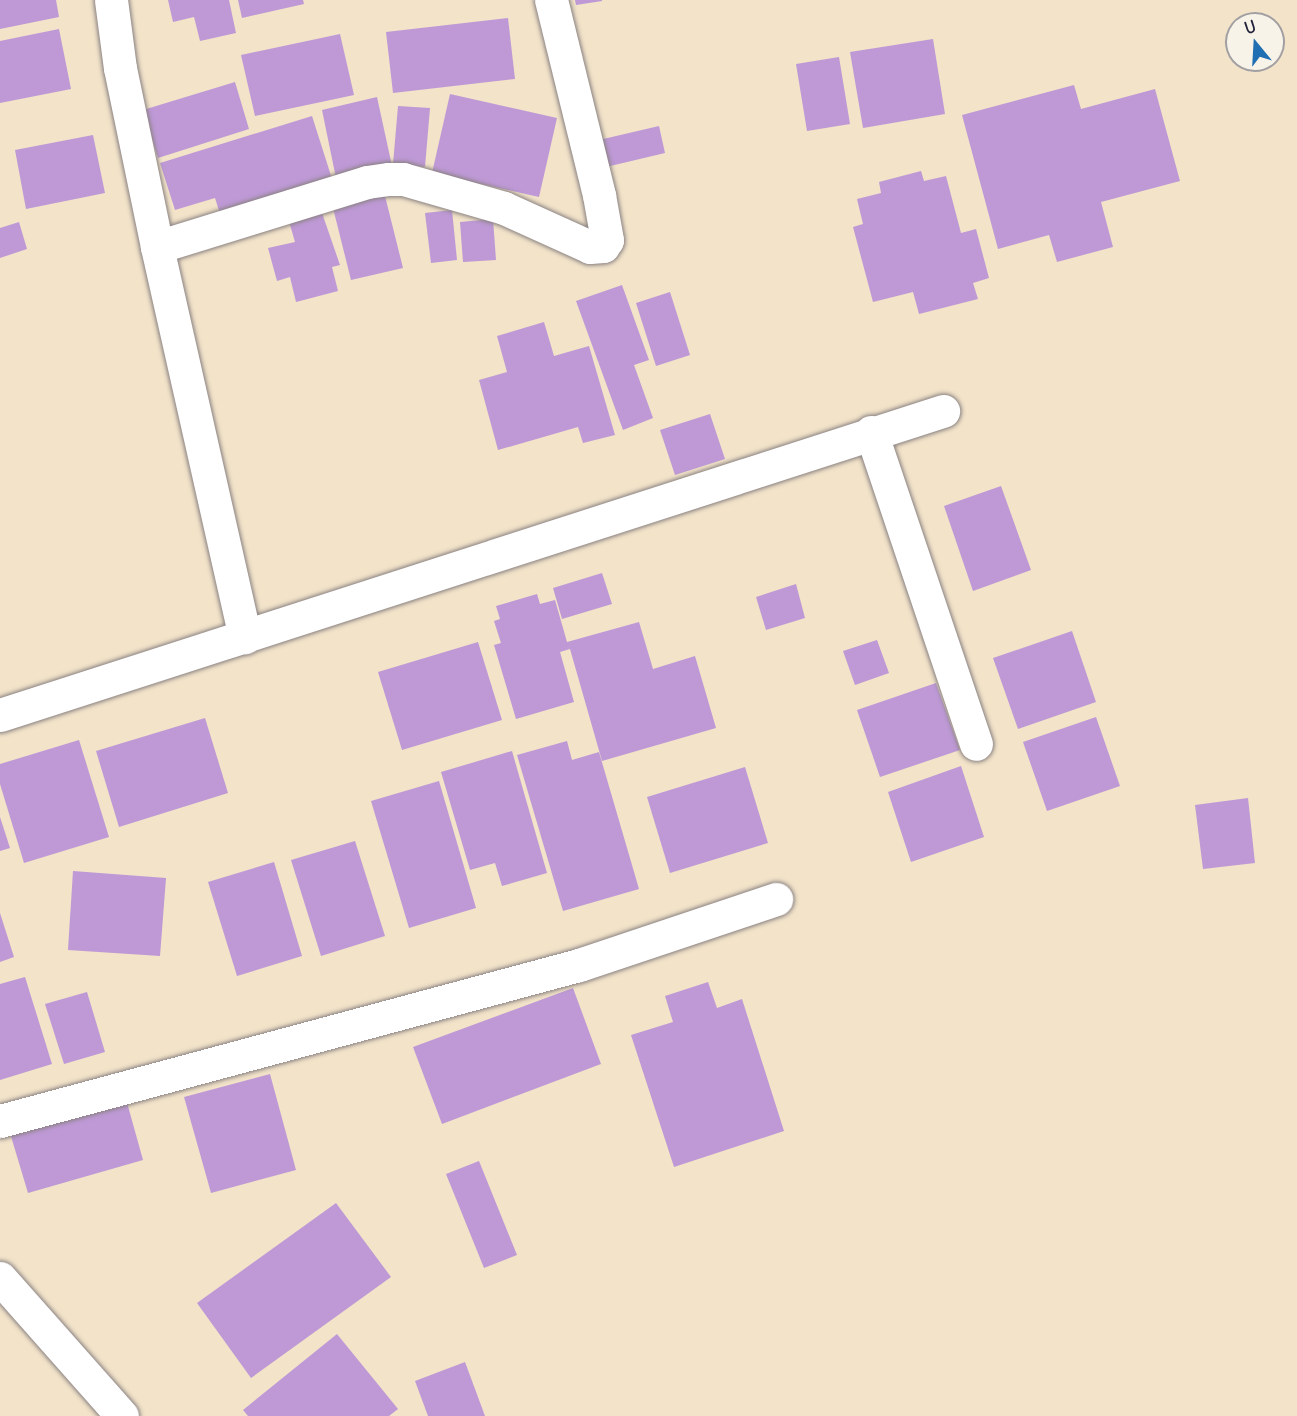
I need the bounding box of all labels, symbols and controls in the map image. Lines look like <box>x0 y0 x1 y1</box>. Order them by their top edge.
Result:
north arrow <box>1225 12 1285 72</box>
text: U <box>1242 16 1258 38</box>

